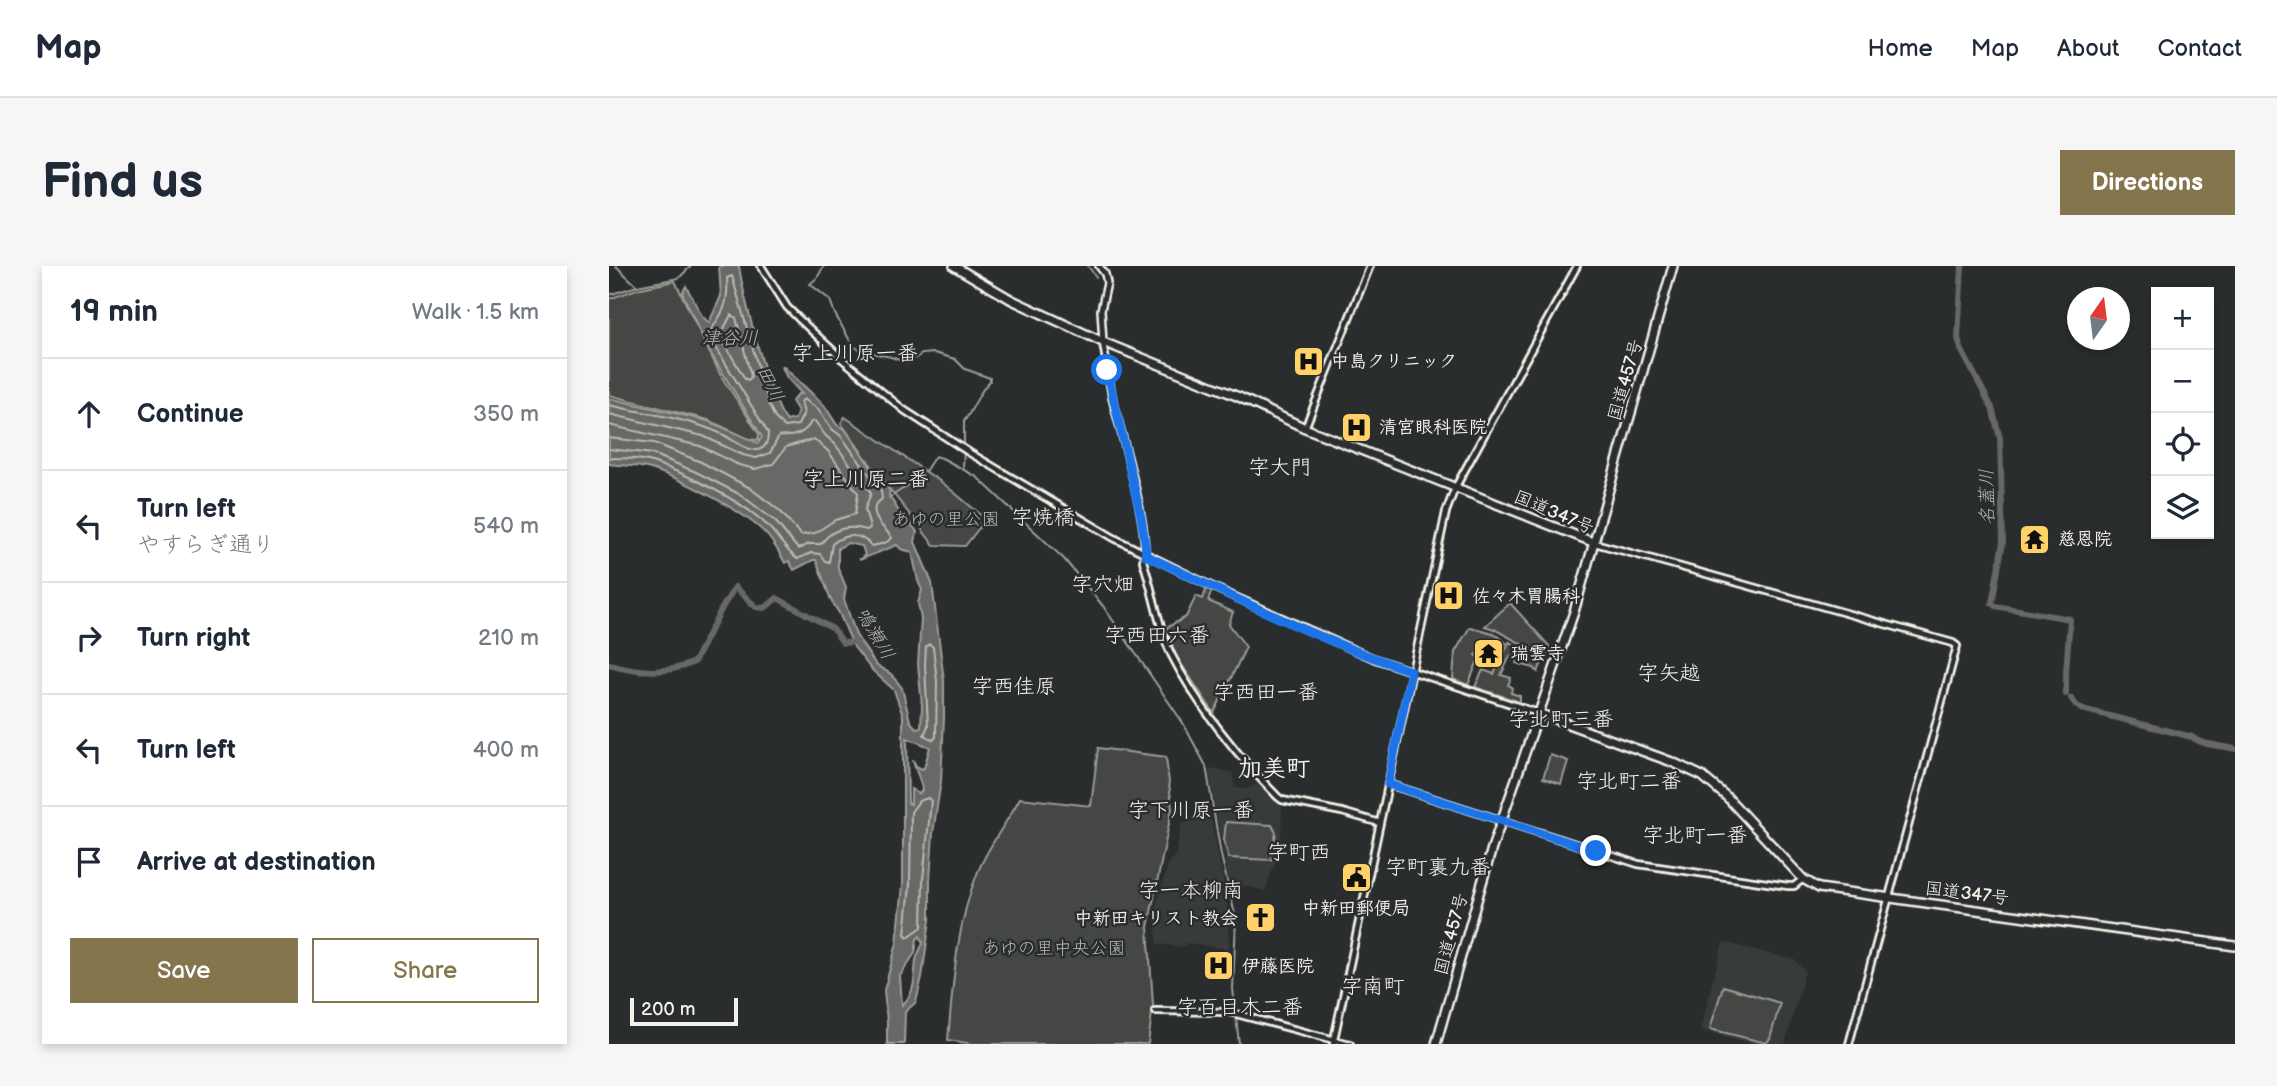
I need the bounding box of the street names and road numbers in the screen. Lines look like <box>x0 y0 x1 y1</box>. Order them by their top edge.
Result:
street label: 国道457号 <box>1604 337 1647 423</box>
street label: 国道347号 <box>1511 486 1597 539</box>
street label: 国道347号 <box>1924 878 2010 909</box>
street label: 国道457号 <box>1430 891 1473 977</box>

